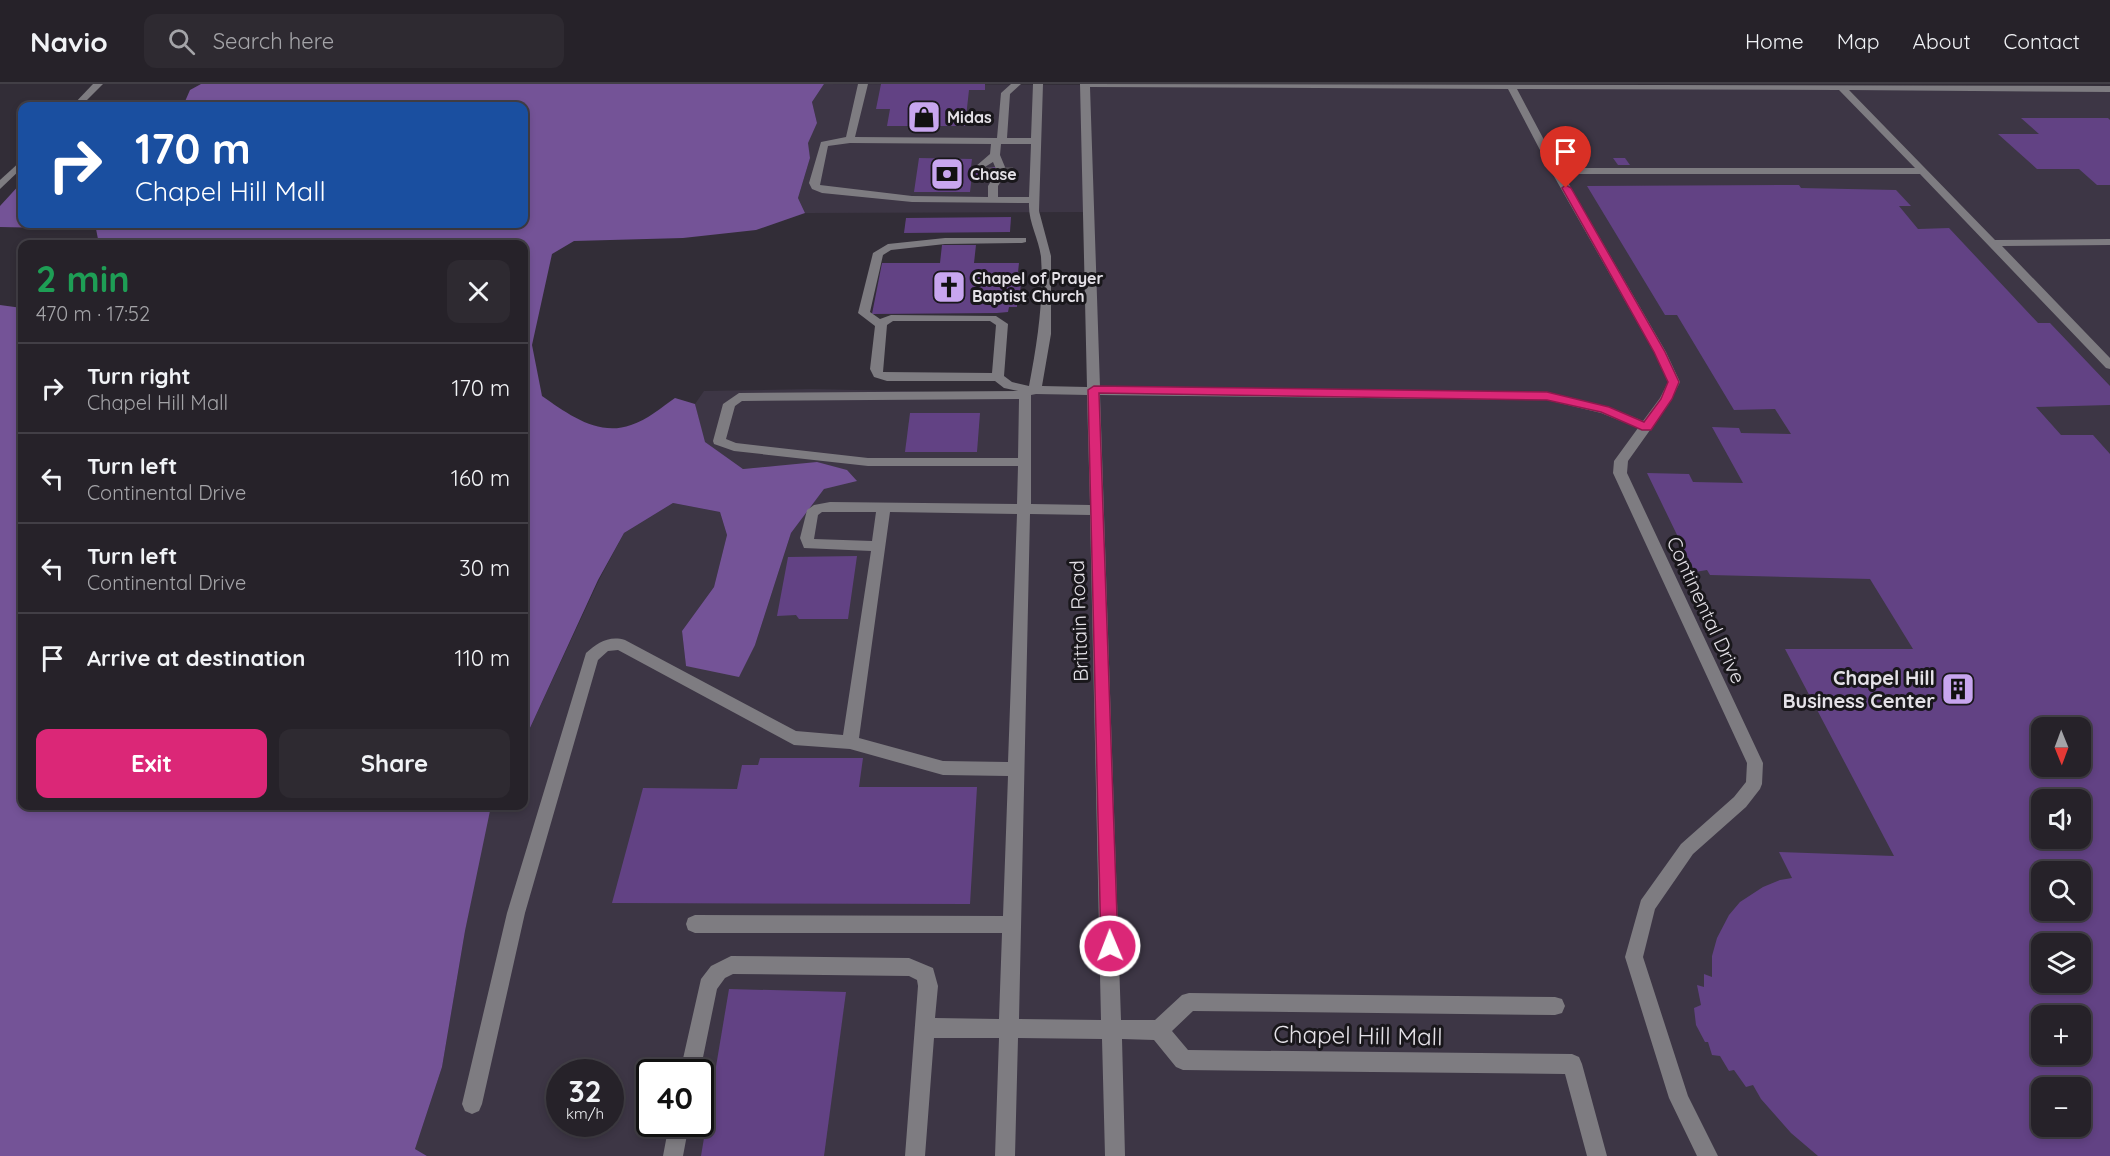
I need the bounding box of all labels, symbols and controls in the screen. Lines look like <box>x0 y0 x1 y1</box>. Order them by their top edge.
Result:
search box <box>144 14 564 68</box>
text: Navio <box>30 24 108 59</box>
icon: search <box>165 25 198 58</box>
text: Search here <box>213 27 334 55</box>
text: Home <box>1745 28 1804 54</box>
text: Map <box>1837 28 1880 54</box>
text: About <box>1913 28 1971 54</box>
text: Contact <box>2004 28 2080 54</box>
shop icon: Midas <box>906 99 942 135</box>
place label: Midas <box>947 107 992 127</box>
text: 170 m <box>135 122 251 175</box>
icon: right <box>36 126 114 204</box>
pin <box>1540 126 1591 188</box>
icon: arrive <box>1549 135 1582 168</box>
bank icon: Chase <box>929 156 965 192</box>
place label: Chase <box>970 164 1017 184</box>
text: Chapel Hill Mall <box>135 174 326 208</box>
text: 2 min <box>36 256 130 301</box>
button: close <box>447 260 510 323</box>
place label: Chapel of Prayer Baptist Church <box>972 268 1103 306</box>
church icon: Chapel of Prayer Baptist Church <box>931 269 967 305</box>
text: 470 m · 17:52 <box>36 301 150 326</box>
text: Turn right <box>87 362 191 390</box>
icon: right <box>36 372 69 405</box>
text: 170 m <box>451 374 510 402</box>
text: Chapel Hill Mall <box>87 390 228 415</box>
text: Turn left <box>87 452 177 480</box>
icon: left <box>36 462 69 495</box>
text: 160 m <box>451 464 510 492</box>
text: Continental Drive <box>87 480 246 505</box>
street label: Continental Drive <box>1661 532 1751 687</box>
text: Turn left <box>87 542 177 570</box>
icon: left <box>36 552 69 585</box>
text: 30 m <box>459 554 510 582</box>
street label: Brittain Road <box>1064 560 1093 682</box>
text: Continental Drive <box>87 570 246 595</box>
icon: arrive <box>36 642 69 675</box>
text: Arrive at destination <box>87 644 305 672</box>
text: 110 m <box>455 644 510 672</box>
place label: Chapel Hill Business Center <box>1782 665 1935 713</box>
building icon: Chapel Hill Business Center <box>1940 671 1976 707</box>
north arrow <box>2031 717 2091 777</box>
map controls <box>2031 717 2091 1137</box>
button: Exit <box>36 729 267 798</box>
button: Share <box>279 729 510 798</box>
button: sound <box>2031 789 2091 849</box>
button: search <box>2031 861 2091 921</box>
position arrow <box>1078 914 1142 978</box>
button: layers <box>2031 933 2091 993</box>
button: + <box>2031 1005 2091 1065</box>
street label: Chapel Hill Mall <box>1273 1019 1443 1051</box>
speed limit sign: 40 <box>636 1059 714 1137</box>
text: 32 <box>568 1072 602 1110</box>
button: − <box>2031 1077 2091 1137</box>
text: km/h <box>566 1104 604 1123</box>

